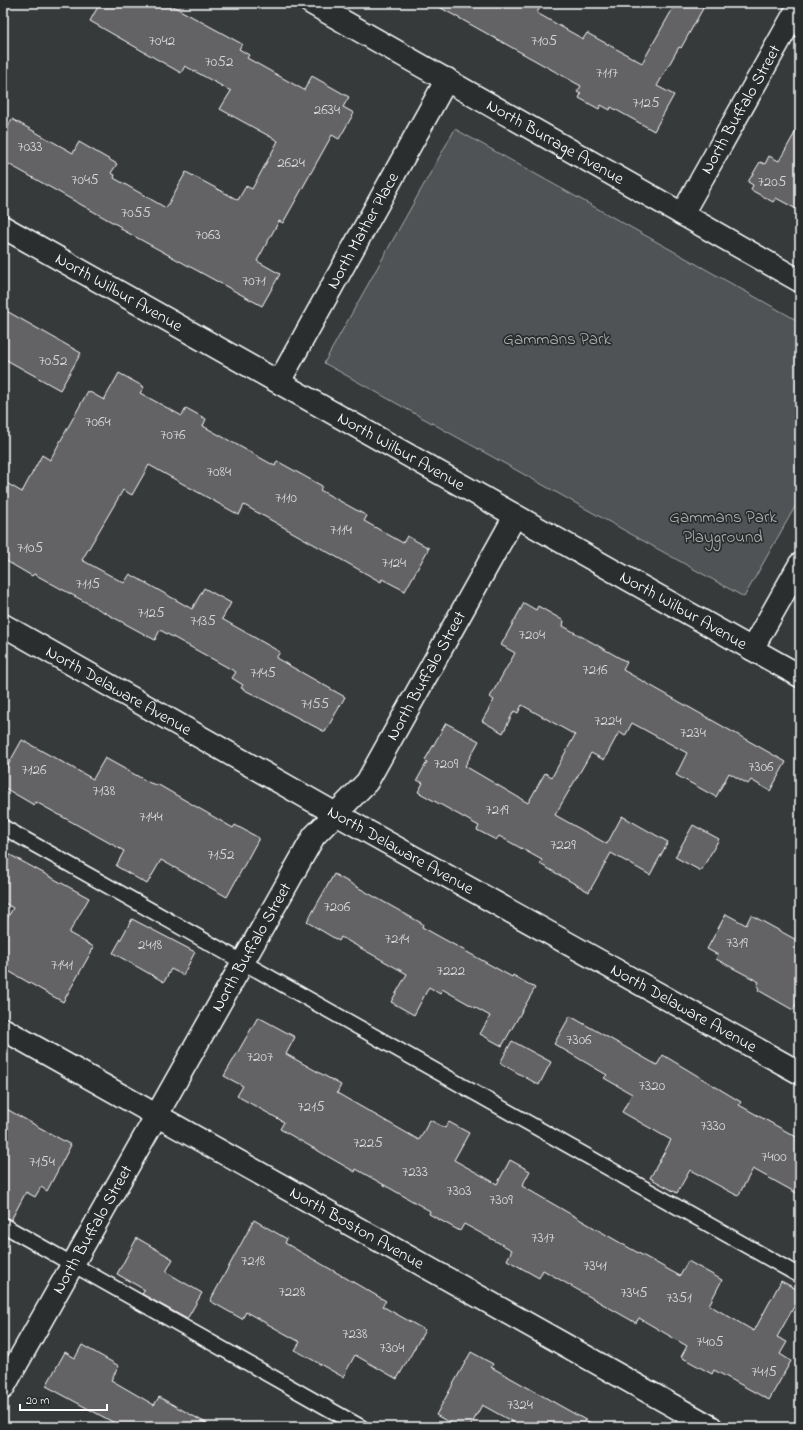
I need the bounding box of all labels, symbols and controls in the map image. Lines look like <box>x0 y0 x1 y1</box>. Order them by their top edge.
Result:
house number: 7042 <box>149 30 176 52</box>
house number: 7105 <box>531 30 557 52</box>
street label: North Buffalo Street <box>694 40 787 179</box>
house number: 7052 <box>205 51 234 73</box>
house number: 7117 <box>596 62 618 84</box>
house number: 7125 <box>633 92 660 114</box>
street label: North Burrage Avenue <box>482 93 629 191</box>
house number: 2634 <box>314 99 340 121</box>
house number: 7033 <box>17 136 43 158</box>
house number: 2624 <box>277 152 305 174</box>
street label: North Mather Place <box>320 167 406 294</box>
house number: 7045 <box>71 169 99 191</box>
house number: 7205 <box>758 171 787 193</box>
house number: 7055 <box>121 202 151 224</box>
house number: 7063 <box>195 224 221 246</box>
street label: North Wilbur Avenue <box>51 246 188 338</box>
house number: 7071 <box>242 270 266 292</box>
park label: Gammans Park <box>503 327 611 352</box>
house number: 7052 <box>39 350 68 372</box>
street label: North Wilbur Avenue <box>333 405 470 497</box>
house number: 7064 <box>85 411 111 433</box>
house number: 7076 <box>160 424 186 446</box>
house number: 7084 <box>207 461 231 483</box>
house number: 7110 <box>275 487 298 509</box>
park label: Gammans Park Playground <box>669 505 777 552</box>
house number: 7114 <box>330 519 352 541</box>
house number: 7105 <box>17 537 43 559</box>
house number: 7124 <box>382 552 406 574</box>
street label: North Wilbur Avenue <box>615 564 752 656</box>
house number: 7115 <box>76 573 101 595</box>
house number: 7125 <box>138 602 165 624</box>
street label: North Buffalo Street <box>380 606 473 745</box>
house number: 7135 <box>190 610 216 632</box>
house number: 7204 <box>519 624 545 646</box>
street label: North Delaware Avenue <box>41 639 197 742</box>
house number: 7216 <box>582 659 608 681</box>
house number: 7145 <box>250 662 276 684</box>
house number: 7155 <box>301 693 329 715</box>
house number: 7224 <box>594 710 622 732</box>
house number: 7234 <box>680 722 706 744</box>
house number: 7209 <box>434 753 459 775</box>
house number: 7306 <box>748 756 774 778</box>
house number: 7126 <box>21 759 47 781</box>
house number: 7138 <box>93 780 116 802</box>
street label: North Delaware Avenue <box>323 799 479 901</box>
house number: 7219 <box>486 799 509 821</box>
house number: 7144 <box>139 806 163 828</box>
house number: 7229 <box>550 834 576 856</box>
house number: 7152 <box>208 844 235 866</box>
street label: North Buffalo Street <box>205 878 298 1016</box>
house number: 7206 <box>324 896 351 918</box>
house number: 7214 <box>385 928 409 950</box>
house number: 7319 <box>726 932 748 954</box>
house number: 2418 <box>138 934 162 956</box>
house number: 7141 <box>51 954 73 976</box>
street label: North Delaware Avenue <box>606 957 762 1059</box>
house number: 7222 <box>437 960 466 982</box>
house number: 7306 <box>566 1029 592 1051</box>
house number: 7207 <box>247 1046 273 1068</box>
house number: 7320 <box>639 1075 666 1097</box>
house number: 7215 <box>298 1096 325 1118</box>
house number: 7330 <box>700 1115 726 1137</box>
house number: 7225 <box>353 1132 383 1154</box>
house number: 7400 <box>761 1146 787 1168</box>
house number: 7154 <box>29 1151 55 1173</box>
street label: North Buffalo Street <box>46 1160 139 1299</box>
house number: 7233 <box>402 1161 428 1183</box>
street label: North Boston Avenue <box>285 1180 429 1276</box>
house number: 7303 <box>446 1180 472 1202</box>
house number: 7309 <box>489 1189 513 1211</box>
house number: 7317 <box>531 1227 555 1249</box>
house number: 7218 <box>241 1250 265 1272</box>
house number: 7341 <box>583 1255 607 1277</box>
house number: 7228 <box>279 1281 306 1303</box>
house number: 7345 <box>620 1282 648 1304</box>
house number: 7351 <box>666 1287 692 1309</box>
house number: 7238 <box>342 1323 368 1345</box>
house number: 7405 <box>696 1331 724 1353</box>
house number: 7304 <box>379 1337 405 1359</box>
house number: 7415 <box>751 1361 777 1383</box>
scale bar <box>20 1386 107 1412</box>
text: 20 m <box>26 1392 49 1410</box>
house number: 7324 <box>507 1394 533 1416</box>

